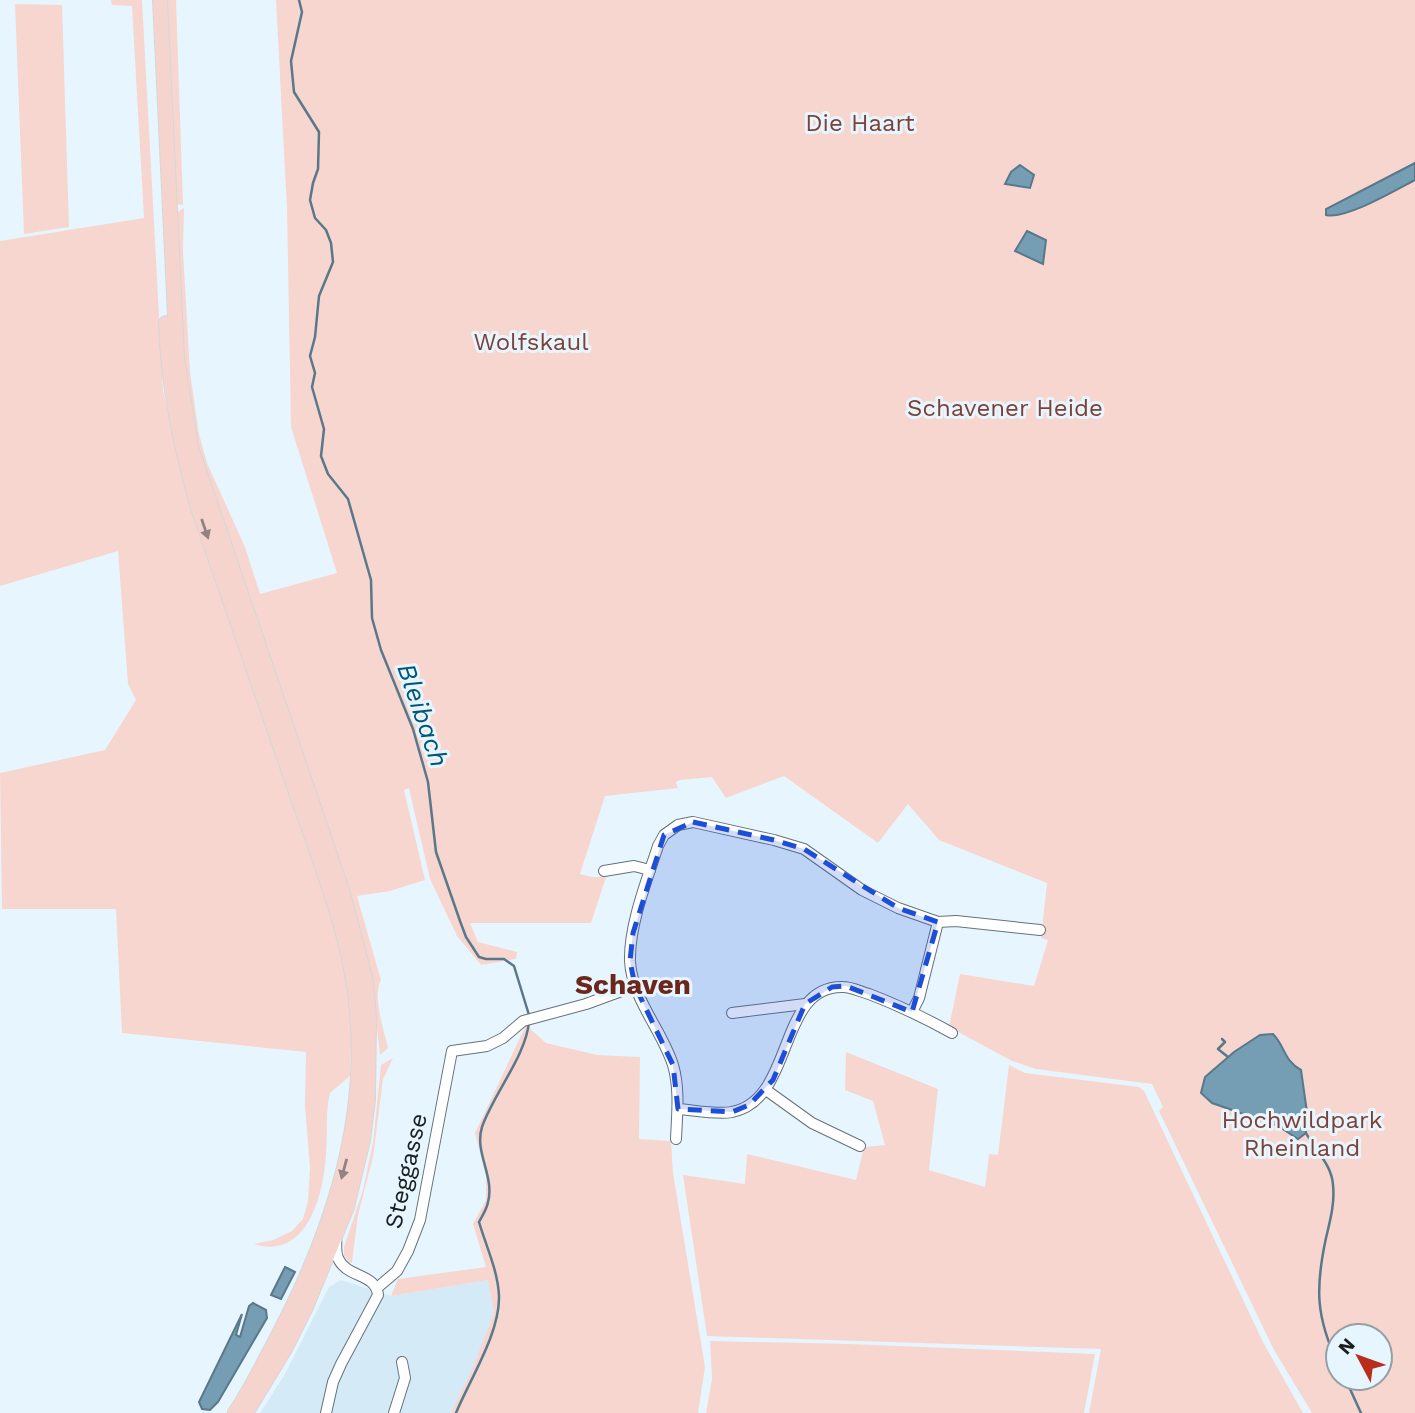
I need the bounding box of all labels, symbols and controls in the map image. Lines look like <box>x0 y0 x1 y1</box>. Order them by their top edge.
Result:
park label: Die Haart <box>805 109 915 137</box>
park label: Wolfskaul <box>473 328 589 356</box>
park label: Schavener Heide <box>907 394 1103 422</box>
one-way arrow <box>200 518 211 539</box>
water label: Bleibach <box>391 659 455 771</box>
district label: Schaven <box>575 968 691 1001</box>
park label: Hochwildpark Rheinland <box>1222 1106 1383 1162</box>
street label: Steggasse <box>379 1111 433 1231</box>
one-way arrow <box>338 1158 349 1180</box>
north arrow <box>1324 1322 1394 1392</box>
text: N <box>1333 1333 1360 1359</box>

